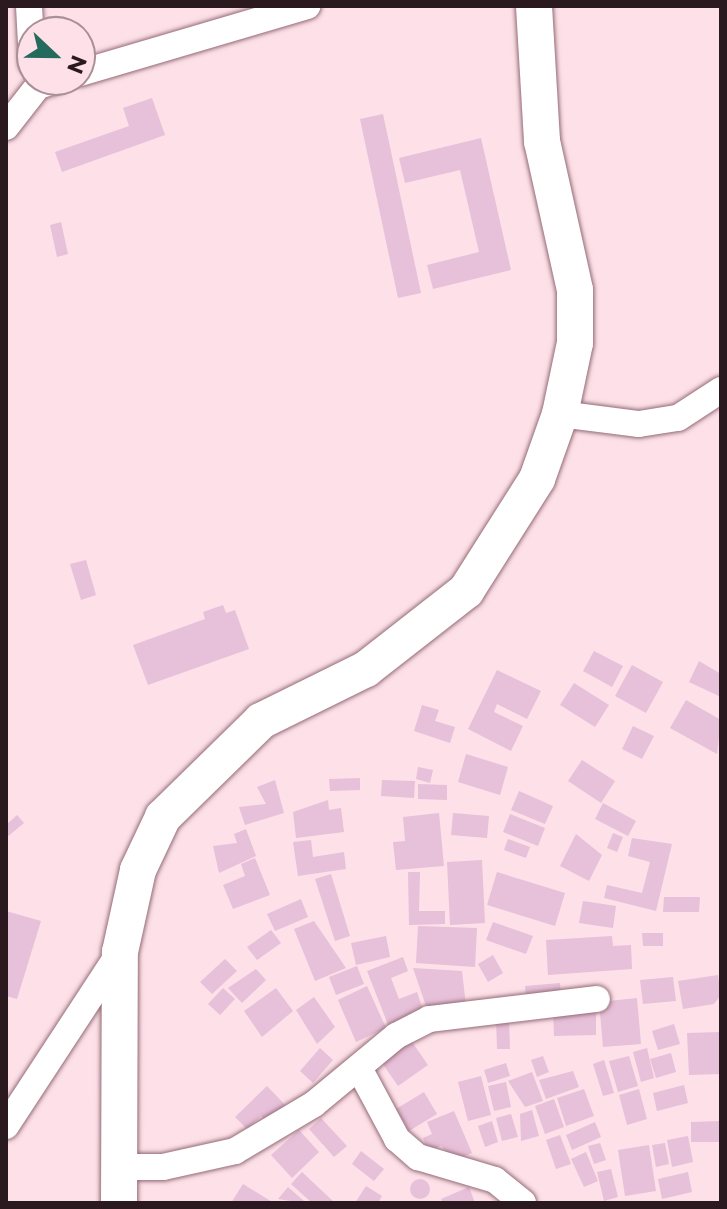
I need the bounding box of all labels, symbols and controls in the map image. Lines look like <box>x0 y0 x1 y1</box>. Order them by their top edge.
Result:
north arrow <box>16 16 96 96</box>
text: N <box>61 51 93 78</box>

